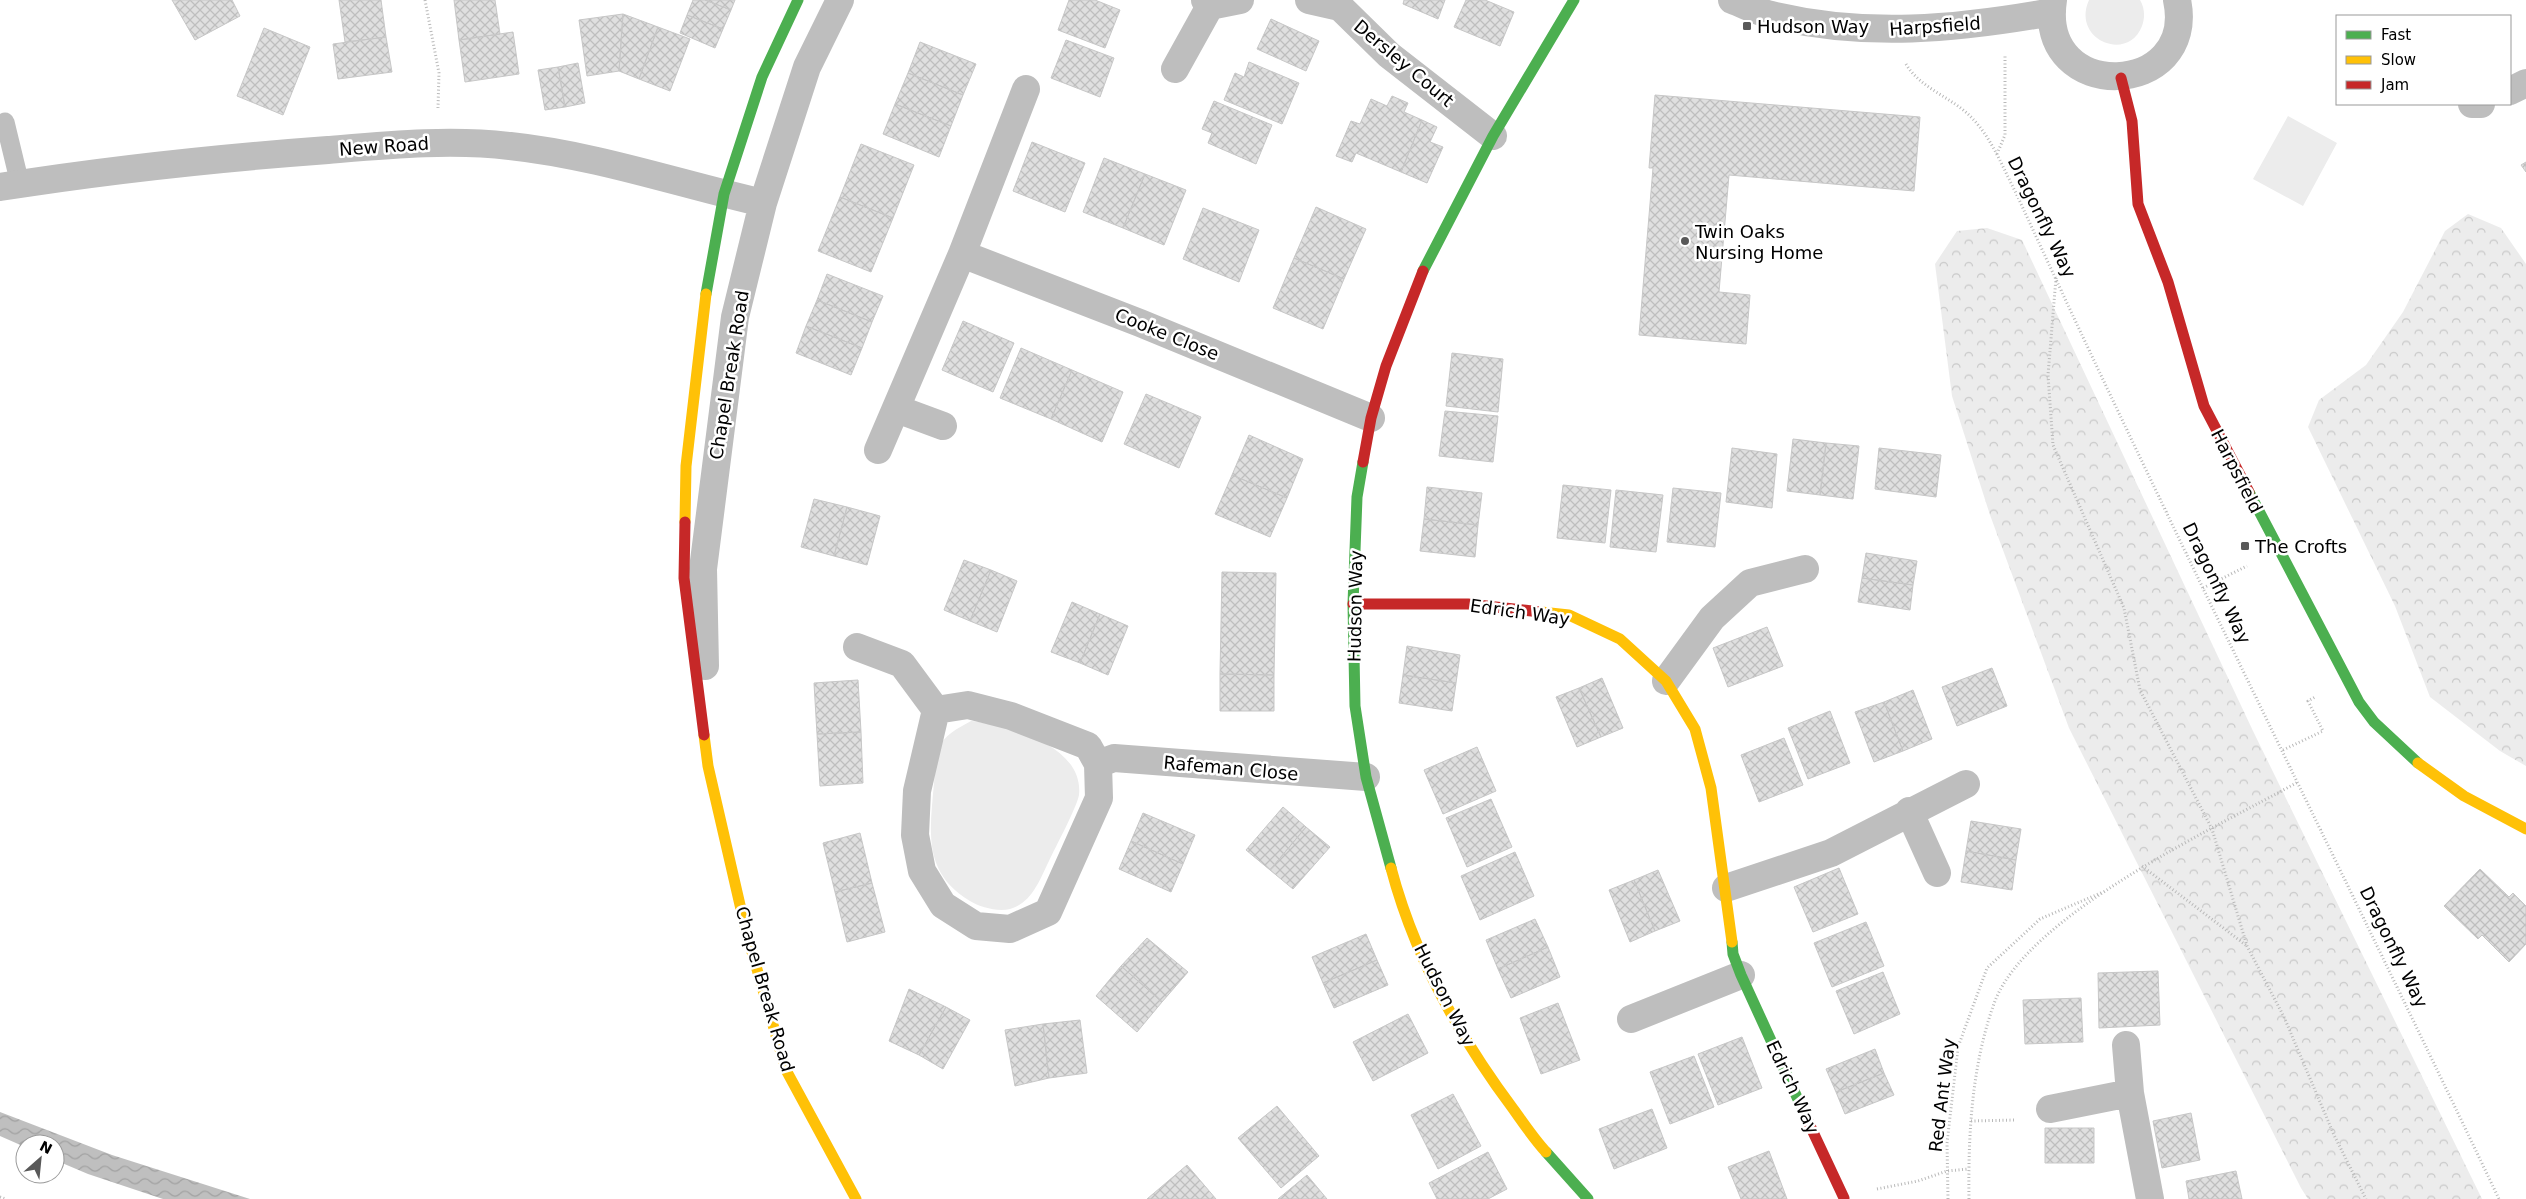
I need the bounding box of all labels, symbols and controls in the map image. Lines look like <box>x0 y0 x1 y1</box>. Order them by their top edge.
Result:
street label: Harpsfield <box>1889 12 1981 40</box>
street label: Dersley Court <box>1350 15 1458 111</box>
legend <box>2336 15 2511 105</box>
place label: Hudson Way <box>1757 16 1870 37</box>
marker: Hudson Way <box>1741 20 1753 32</box>
text: Fast <box>2381 26 2411 44</box>
text: Slow <box>2381 51 2416 69</box>
text: Jam <box>2380 76 2409 94</box>
street label: New Road <box>338 132 430 160</box>
street label: Dragonfly Way <box>2004 153 2081 281</box>
place label: Twin Oaks Nursing Home <box>1694 221 1823 263</box>
marker: Twin Oaks Nursing Home <box>1679 235 1691 247</box>
street label: Chapel Break Road <box>705 289 753 461</box>
street label: Cooke Close <box>1112 304 1222 364</box>
street label: Harpsfield <box>2207 425 2267 517</box>
street label: Dragonfly Way <box>2179 519 2256 647</box>
place label: The Crofts <box>2254 536 2347 557</box>
marker: The Crofts <box>2239 540 2251 552</box>
street label: Hudson Way <box>1344 549 1366 662</box>
street label: Edrich Way <box>1469 595 1572 629</box>
street label: Rafeman Close <box>1163 752 1299 784</box>
street label: Dragonfly Way <box>2356 883 2433 1011</box>
street label: Chapel Break Road <box>731 904 799 1074</box>
street label: Hudson Way <box>1410 940 1480 1050</box>
street label: Red Ant Way <box>1925 1036 1959 1153</box>
street label: Edrich Way <box>1762 1037 1824 1137</box>
north arrow <box>15 1134 65 1184</box>
text: N <box>37 1138 55 1157</box>

